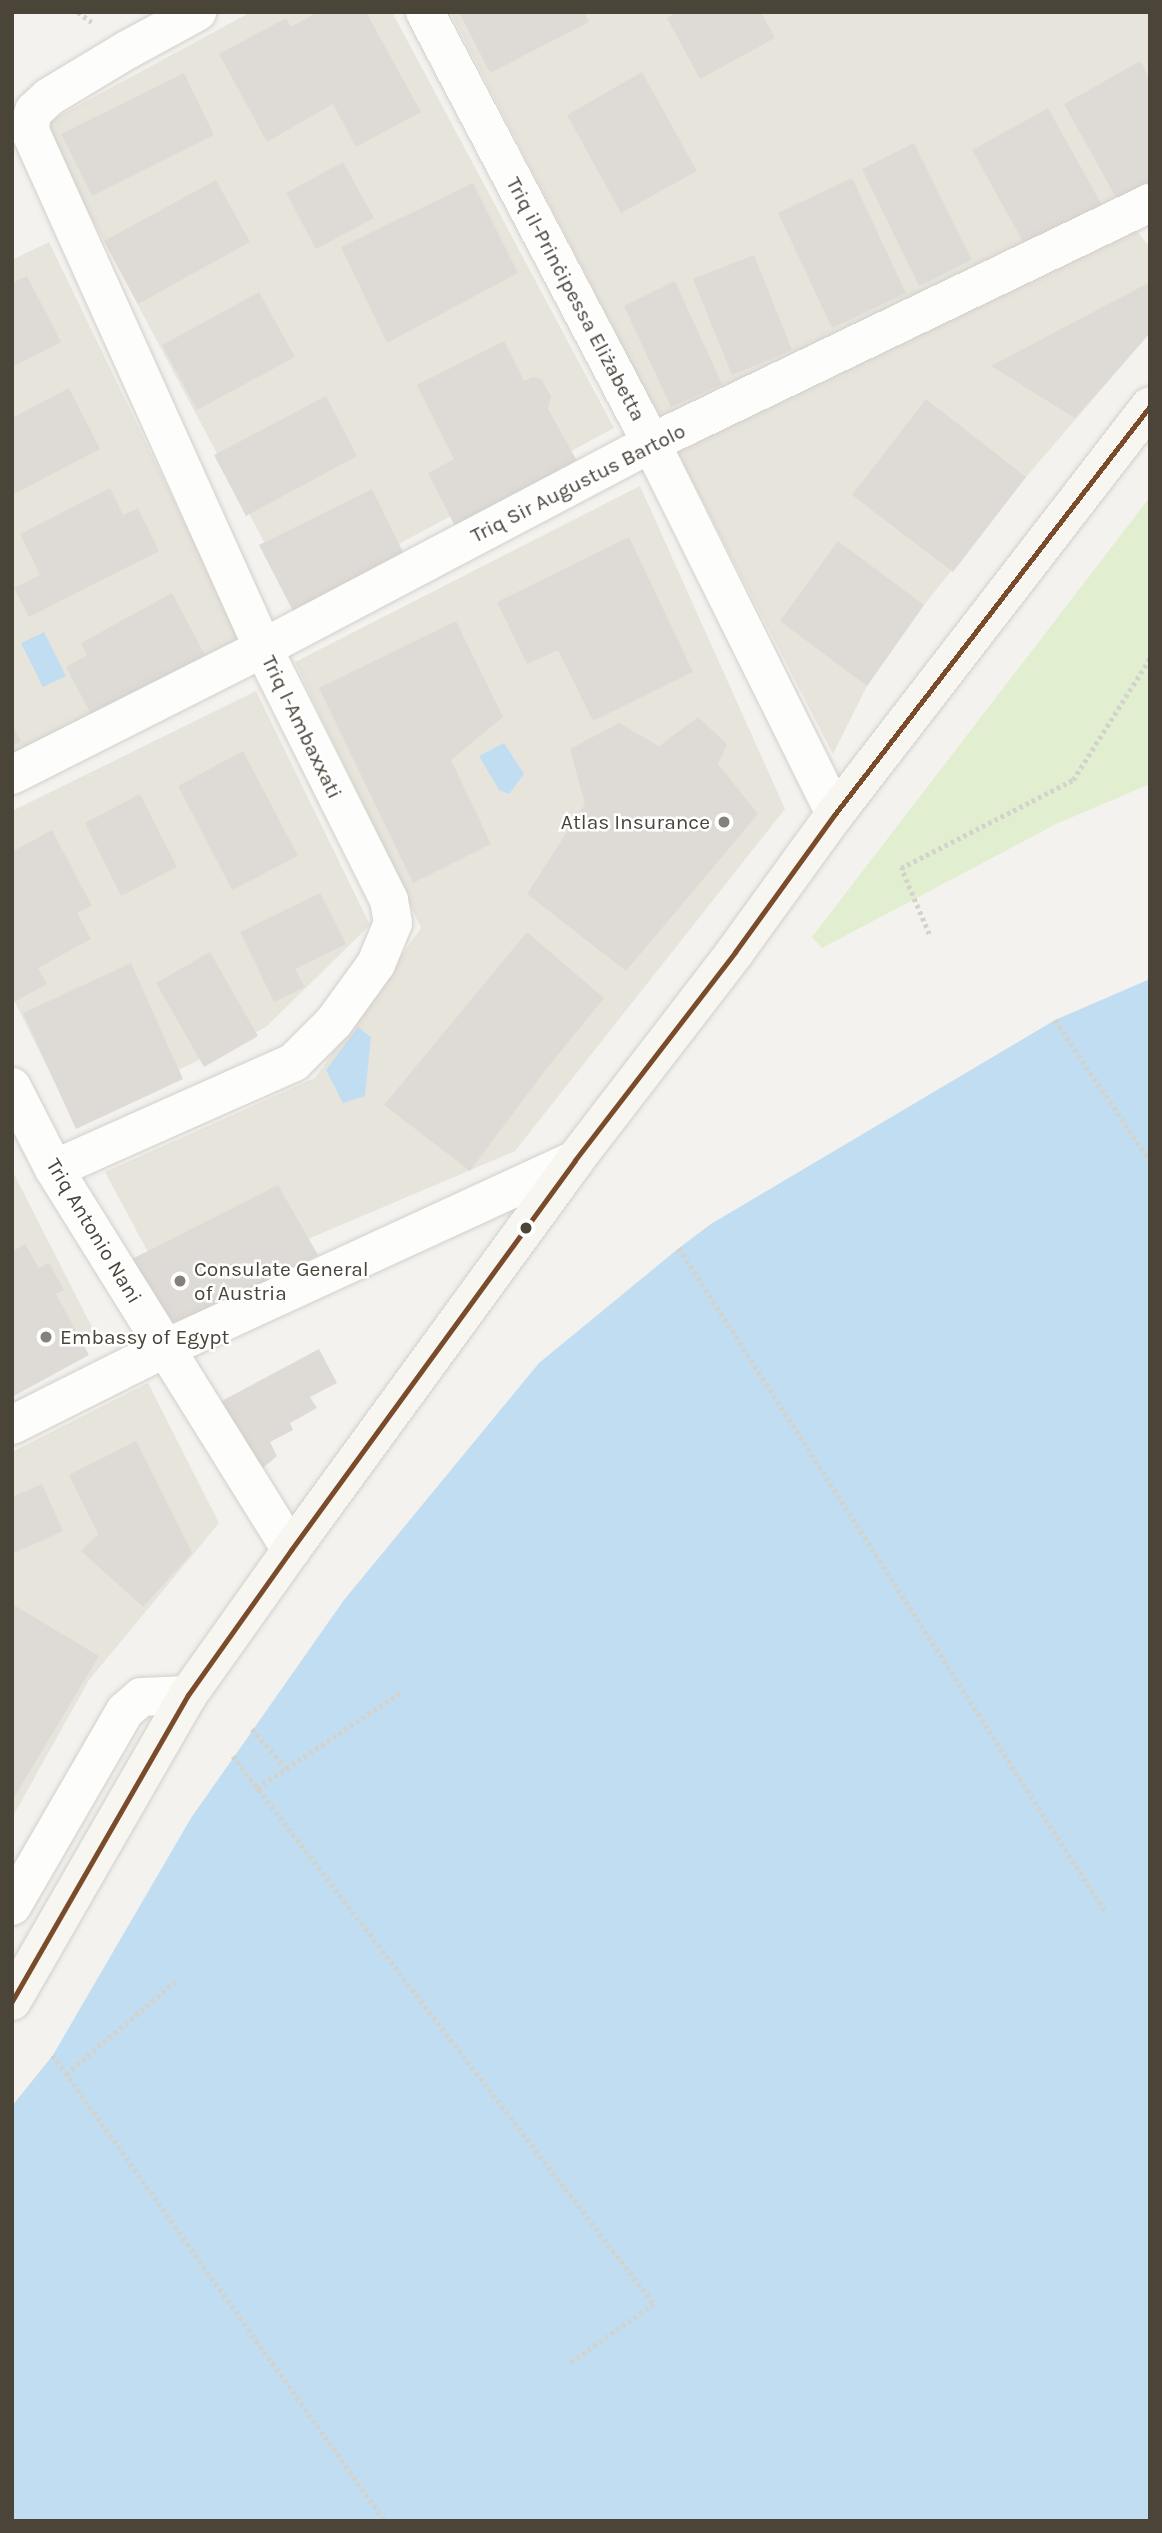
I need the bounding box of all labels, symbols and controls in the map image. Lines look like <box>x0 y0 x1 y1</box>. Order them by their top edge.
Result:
street label: Triq il-Prinċipessa Eliżabetta <box>501 173 651 425</box>
street label: Triq Sir Augustus Bartolo <box>466 418 690 548</box>
street label: Triq l-Ambaxxati <box>256 651 348 803</box>
place label: Atlas Insurance <box>561 809 710 835</box>
marker: Atlas Insurance <box>716 814 732 830</box>
street label: Triq Antonio Nani <box>41 1154 147 1308</box>
unlabelled marker <box>519 1221 533 1235</box>
place label: Consulate General of Austria <box>194 1256 369 1306</box>
marker: Consulate General of Austria <box>172 1273 188 1289</box>
place label: Embassy of Egypt <box>60 1324 229 1350</box>
marker: Embassy of Egypt <box>38 1329 54 1345</box>

